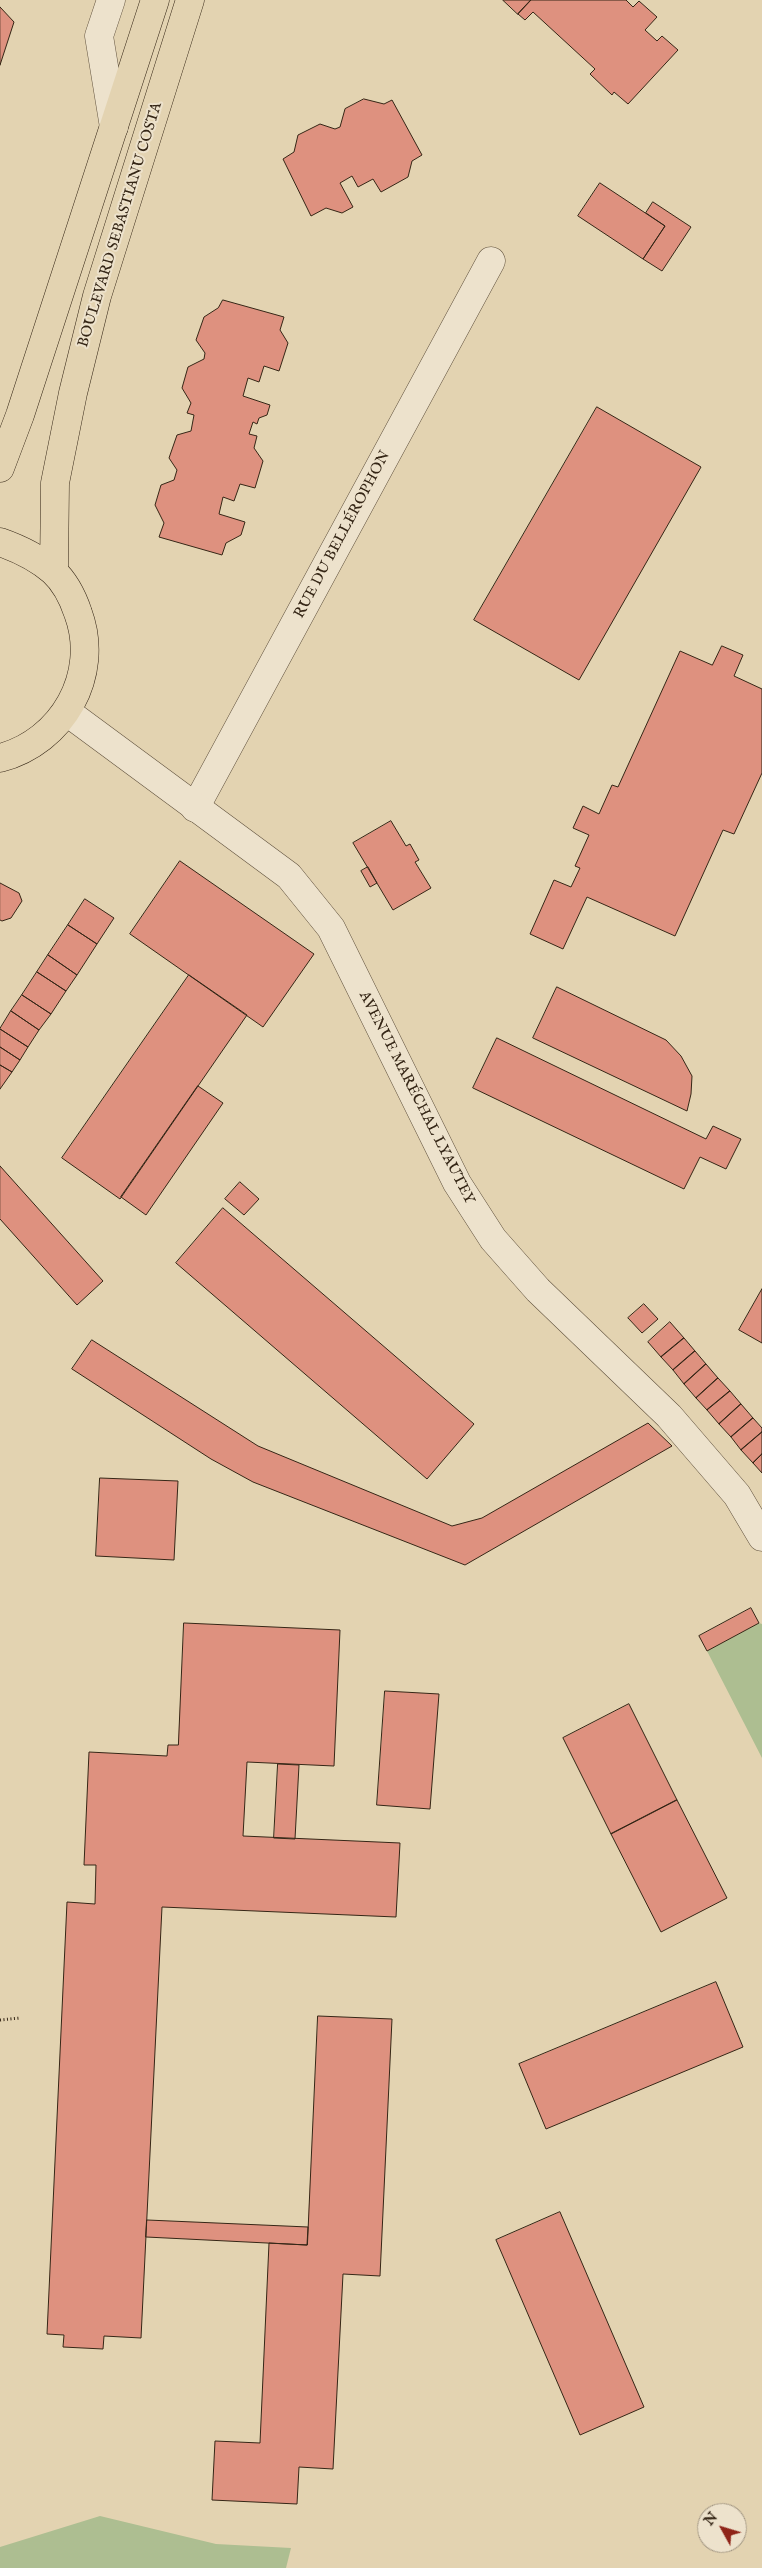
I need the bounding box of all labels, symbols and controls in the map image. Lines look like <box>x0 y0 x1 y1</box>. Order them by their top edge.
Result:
street label: BOULEVARD SEBASTIANU COSTA <box>75 100 167 350</box>
street label: RUE DU BELLÉROPHON <box>291 448 395 622</box>
street label: AVENUE MARÉCHAL LYAUTEY <box>354 989 478 1207</box>
north arrow <box>697 2503 747 2553</box>
text: N <box>700 2509 722 2530</box>

